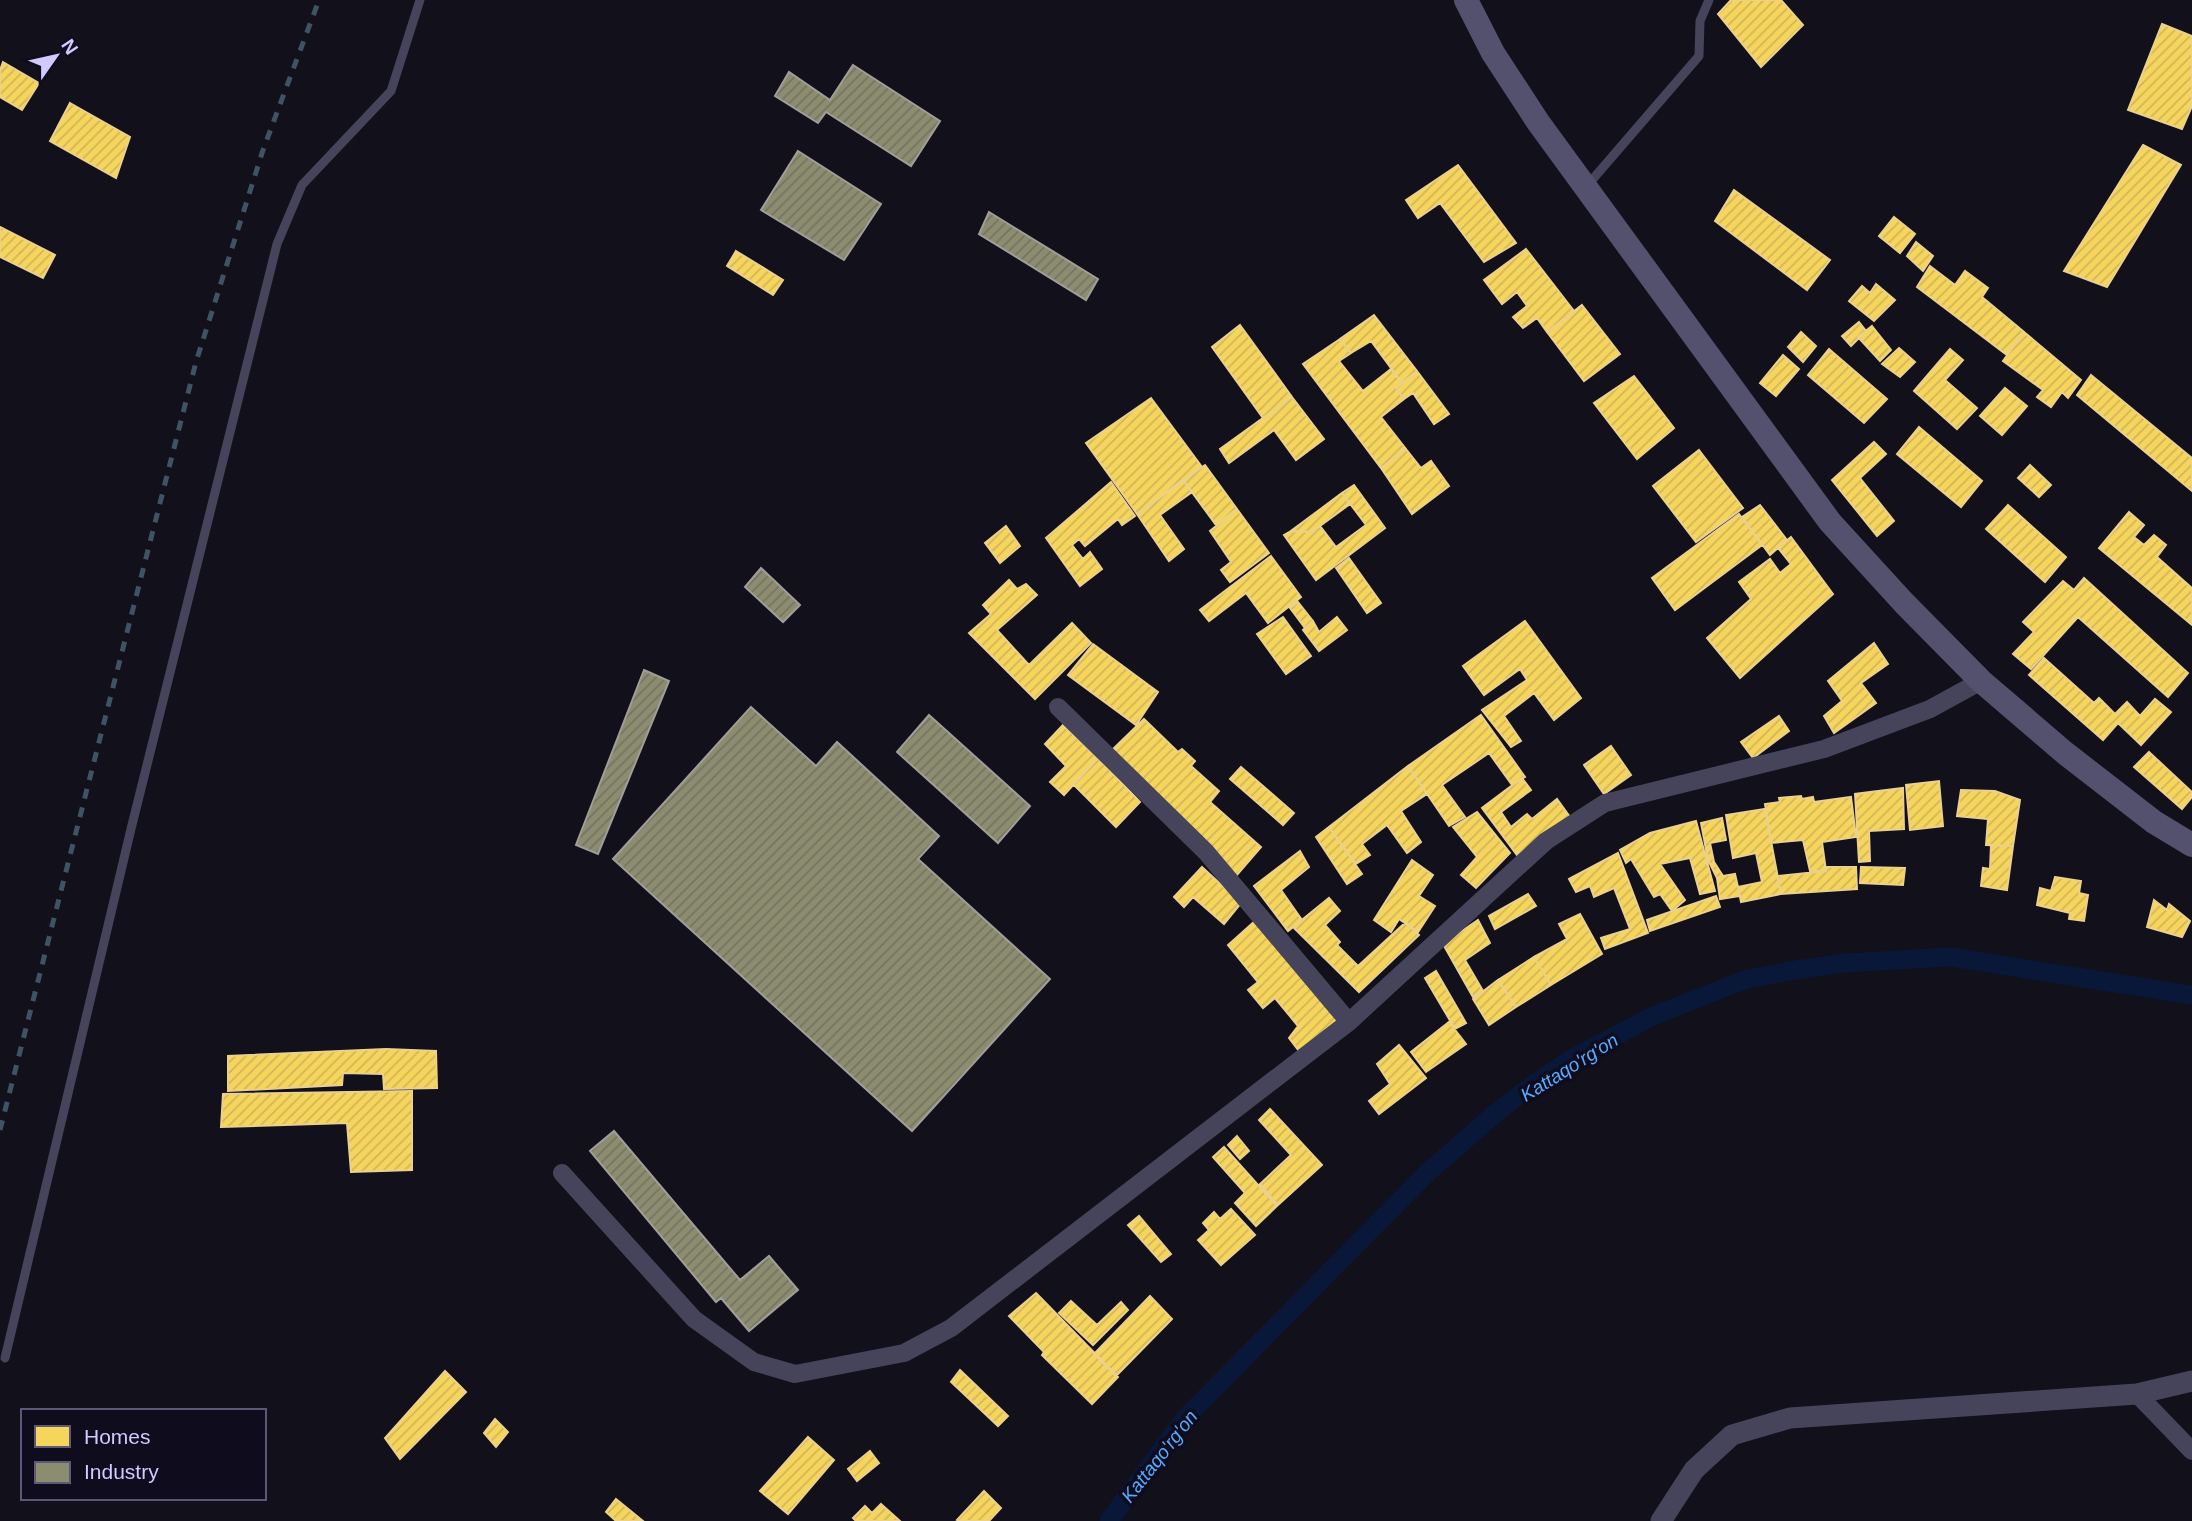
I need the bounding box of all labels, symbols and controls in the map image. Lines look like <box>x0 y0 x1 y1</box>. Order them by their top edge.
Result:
north arrow <box>21 21 91 91</box>
text: N <box>57 35 82 58</box>
water label: Kattaqo'rg'on <box>1517 1029 1622 1106</box>
water label: Kattaqo'rg'on <box>1117 1406 1202 1506</box>
legend <box>21 1409 266 1500</box>
text: Homes <box>84 1425 151 1448</box>
text: Industry <box>84 1460 159 1483</box>

